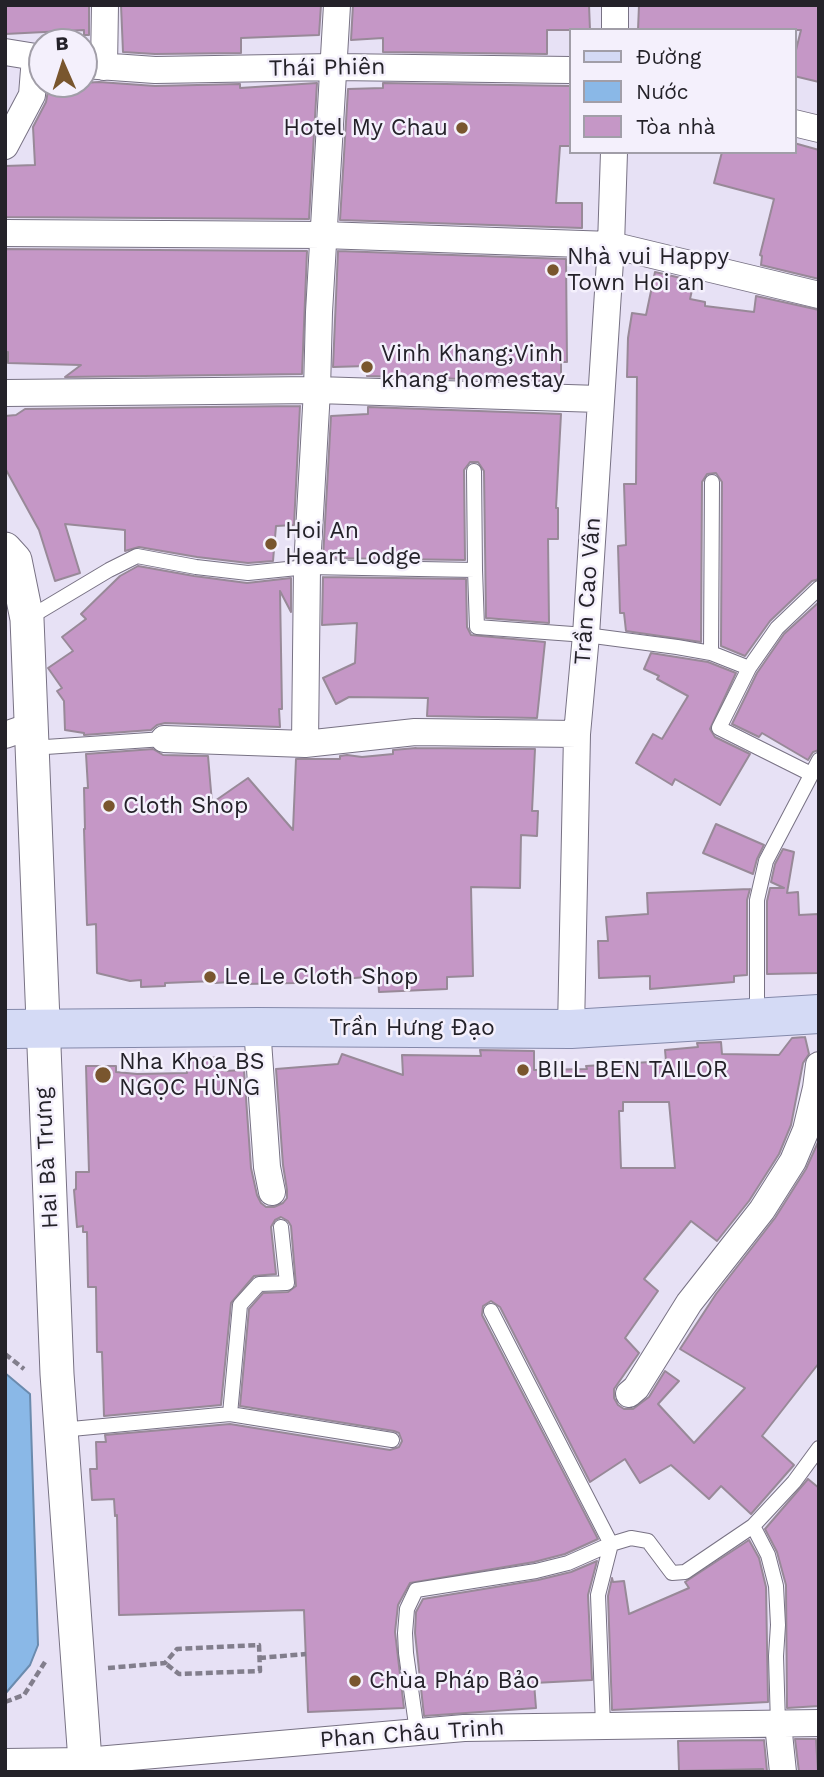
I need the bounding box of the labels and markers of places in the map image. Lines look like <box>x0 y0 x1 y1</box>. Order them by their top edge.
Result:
place label: Hotel My Chau <box>283 114 448 142</box>
marker: Hotel My Chau <box>454 120 470 136</box>
place label: Nhà vui Happy Town Hoi an <box>567 243 729 297</box>
marker: Nhà vui Happy Town Hoi an <box>545 262 561 278</box>
place label: Vinh Khang;Vinh khang homestay <box>381 340 565 394</box>
marker: Vinh Khang;Vinh khang homestay <box>359 359 375 375</box>
place label: Hoi An Heart Lodge <box>285 517 421 571</box>
marker: Hoi An Heart Lodge <box>263 536 279 552</box>
place label: Cloth Shop <box>123 792 248 820</box>
marker: Cloth Shop <box>101 798 117 814</box>
place label: Le Le Cloth Shop <box>224 963 418 991</box>
marker: Le Le Cloth Shop <box>202 969 218 985</box>
place label: Nha Khoa BS NGỌC HÙNG <box>119 1048 265 1102</box>
place label: BILL BEN TAILOR <box>537 1056 728 1084</box>
marker: BILL BEN TAILOR <box>515 1062 531 1078</box>
marker: Nha Khoa BS NGỌC HÙNG <box>93 1065 113 1085</box>
place label: Chùa Pháp Bảo <box>369 1667 539 1695</box>
marker: Chùa Pháp Bảo <box>347 1673 363 1689</box>

